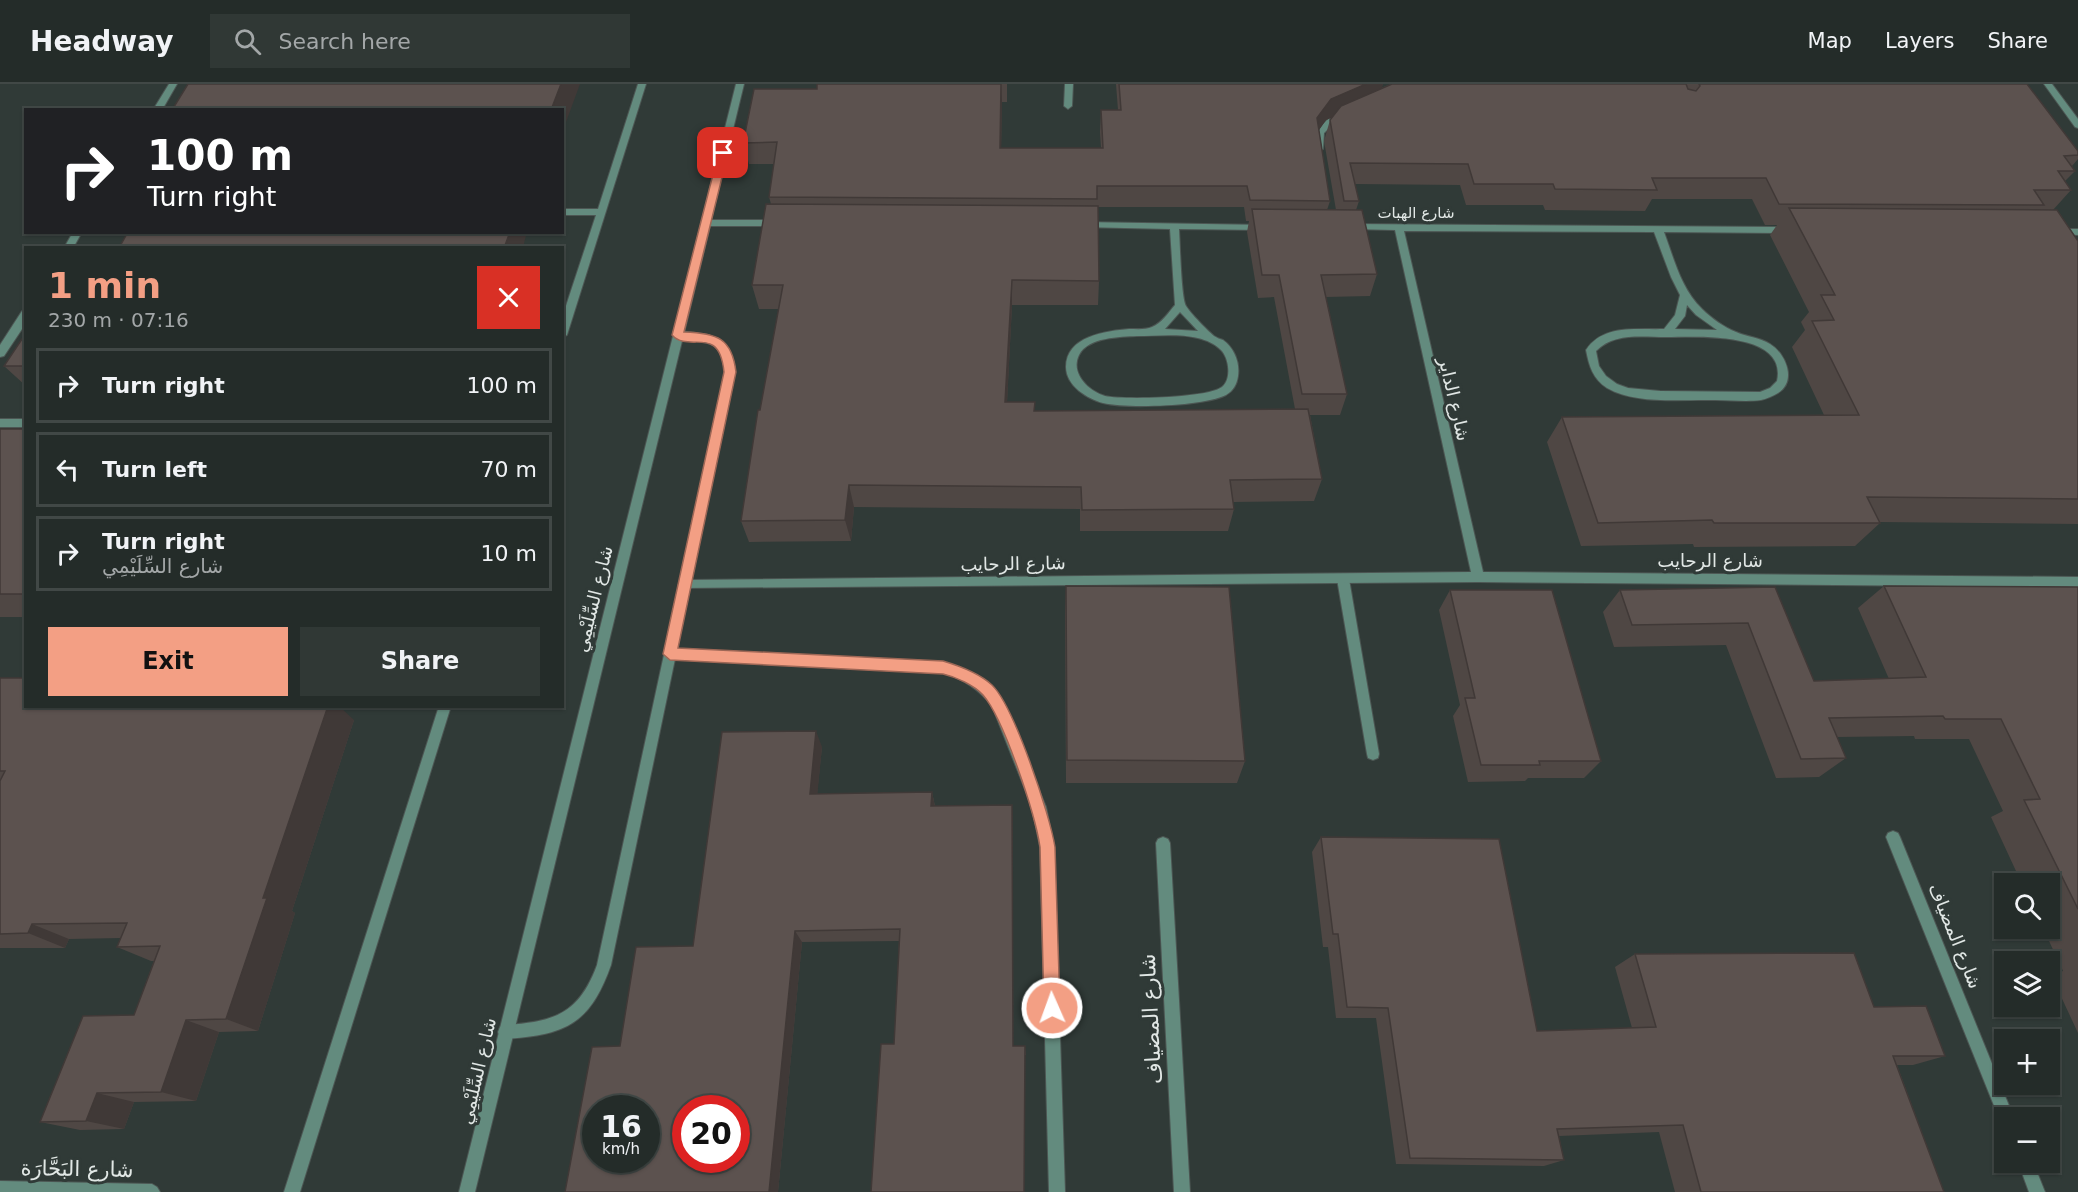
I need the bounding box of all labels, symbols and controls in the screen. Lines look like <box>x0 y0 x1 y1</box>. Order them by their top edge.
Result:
search box <box>210 14 630 68</box>
text: Headway <box>30 25 174 58</box>
icon: search <box>231 25 264 58</box>
text: Search here <box>279 29 411 54</box>
text: Map <box>1808 29 1852 53</box>
text: Layers <box>1885 29 1954 53</box>
text: Share <box>1987 29 2048 53</box>
pin <box>697 127 748 178</box>
text: 100 m <box>147 131 293 180</box>
icon: right <box>48 132 126 210</box>
icon: arrive <box>706 136 739 169</box>
text: Turn right <box>147 181 276 212</box>
street label: شارع الهبات <box>1378 204 1454 222</box>
text: 1 min <box>48 265 161 306</box>
button: close <box>477 266 540 329</box>
text: 230 m · 07:16 <box>48 308 189 332</box>
street label: شارع الداير <box>1433 354 1474 443</box>
icon: right <box>51 369 84 402</box>
text: Turn right <box>102 373 225 398</box>
text: 100 m <box>467 373 537 398</box>
icon: left <box>51 453 84 486</box>
text: Turn left <box>102 457 207 482</box>
text: 70 m <box>481 457 537 482</box>
text: Turn right <box>102 529 225 554</box>
icon: right <box>51 537 84 570</box>
text: 10 m <box>481 541 537 566</box>
street label: شارع السِّلَيْمِي <box>570 543 618 655</box>
street label: شارع الرحايب <box>1657 550 1763 572</box>
street label: شارع الرحايب <box>960 552 1066 576</box>
text: شارع السِّلَيْمِي <box>102 554 223 578</box>
button: Exit <box>48 627 288 696</box>
button: Share <box>300 627 540 696</box>
map controls <box>1994 873 2060 1173</box>
button: search <box>1994 873 2060 939</box>
street label: شارع المضياف <box>1924 880 1986 992</box>
button: layers <box>1994 951 2060 1017</box>
street label: شارع المضياف <box>1136 953 1166 1085</box>
position arrow <box>1020 976 1084 1040</box>
street label: شارع السِّلَيْمِي <box>455 1015 501 1127</box>
button: + <box>1994 1029 2060 1095</box>
speed limit sign: 20 <box>672 1095 750 1173</box>
button: − <box>1994 1107 2060 1173</box>
text: 16 <box>600 1109 642 1144</box>
text: km/h <box>602 1140 640 1158</box>
street label: شارع البَحَّارَة <box>20 1155 134 1182</box>

